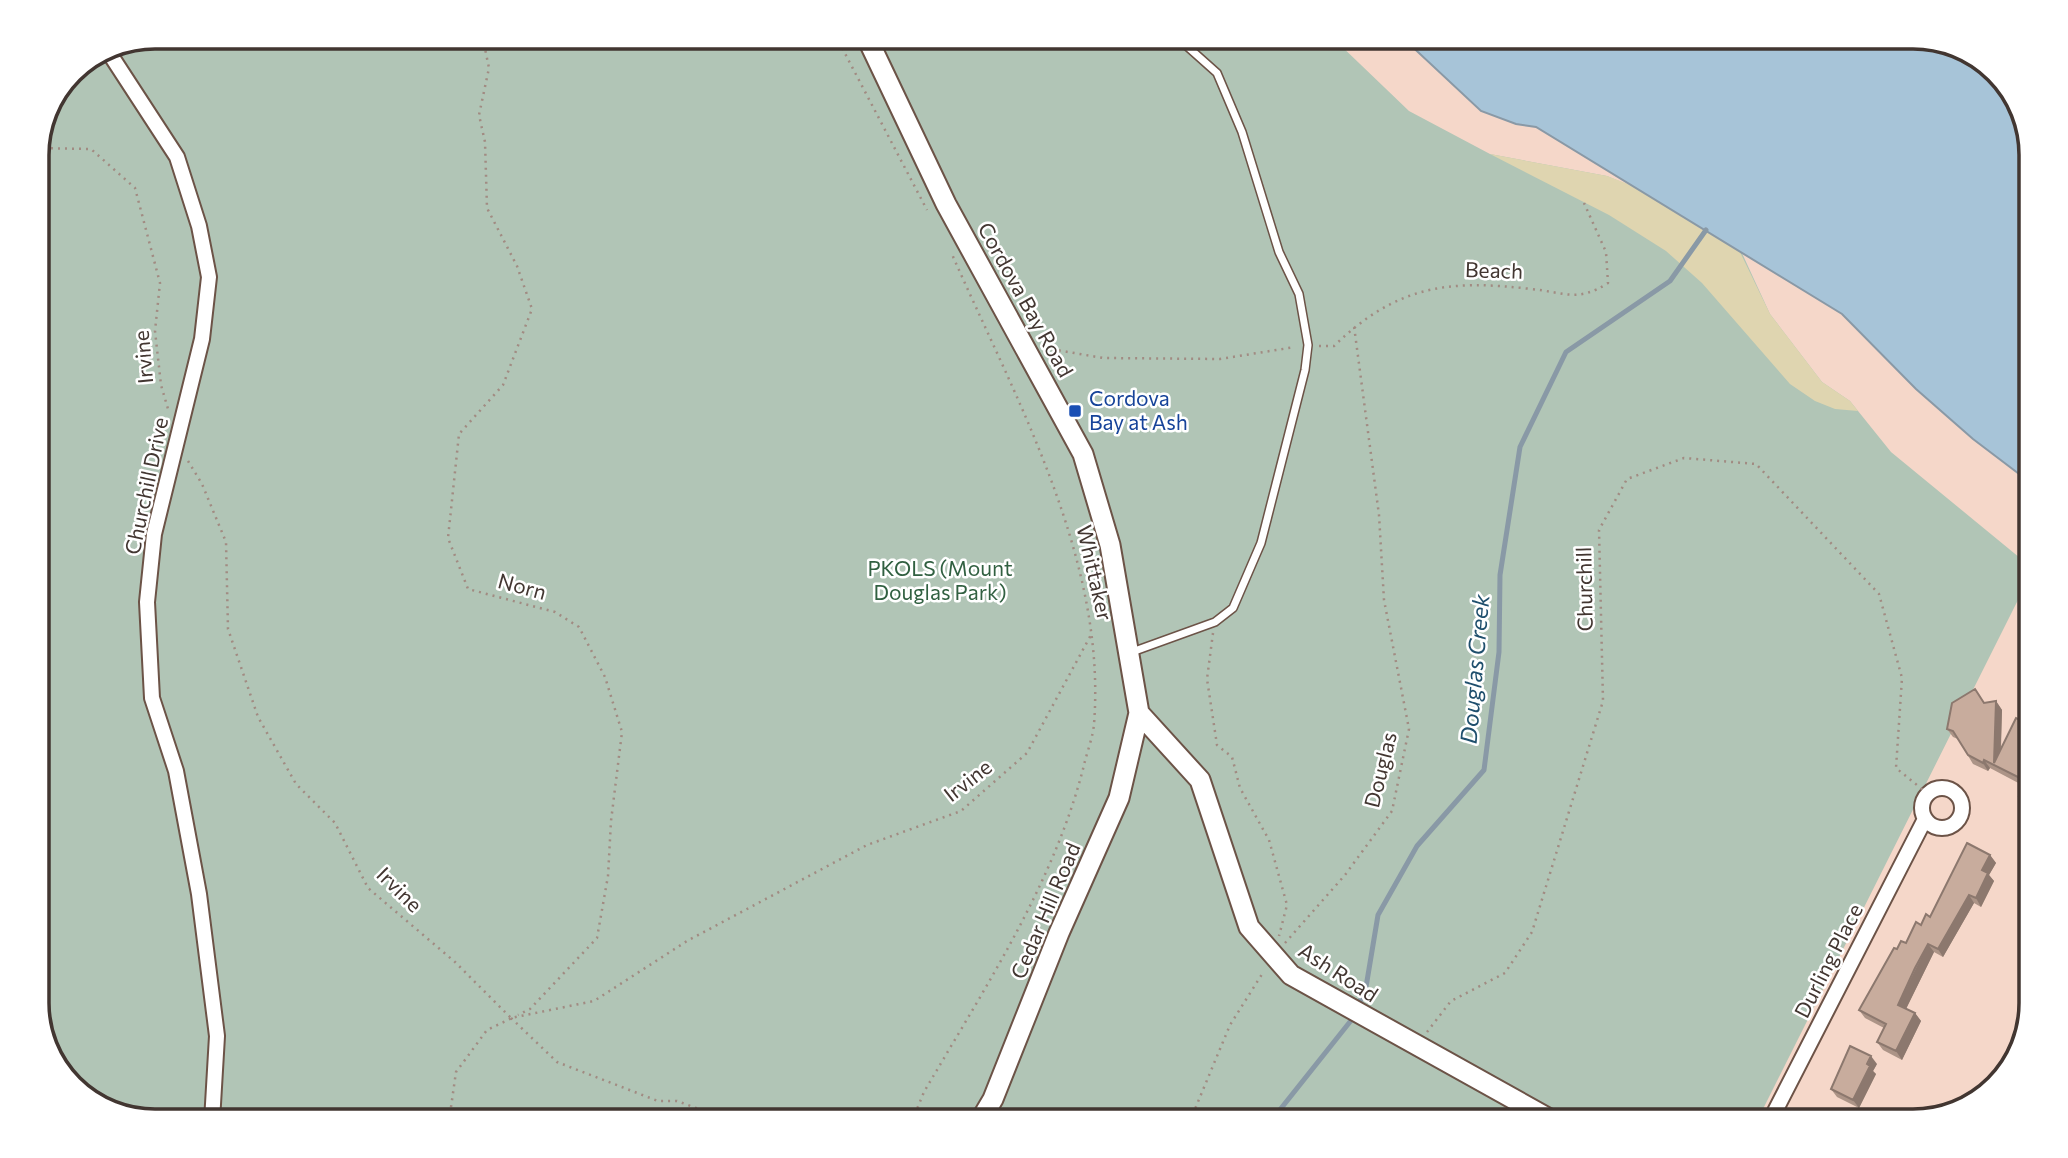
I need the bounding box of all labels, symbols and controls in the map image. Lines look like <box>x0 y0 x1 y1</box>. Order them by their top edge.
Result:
street label: Cordova Bay Road <box>973 218 1079 381</box>
street label: Beach <box>1465 256 1523 283</box>
street label: Irvine <box>128 329 157 385</box>
place label: Cordova Bay at Ash <box>1089 385 1188 434</box>
marker: Cordova Bay at Ash <box>1067 403 1083 419</box>
street label: Churchill Drive <box>119 415 172 556</box>
street label: Whittaker <box>1072 522 1119 623</box>
street label: Churchill <box>1570 546 1597 632</box>
park label: PKOLS (Mount Douglas Park) <box>867 555 1013 604</box>
street label: Norn <box>496 567 549 604</box>
water label: Douglas Creek <box>1454 592 1495 745</box>
street label: Douglas <box>1358 729 1401 810</box>
street label: Irvine <box>938 753 996 806</box>
street label: Cedar Hill Road <box>1005 838 1085 982</box>
street label: Irvine <box>372 861 428 917</box>
street label: Durling Place <box>1788 899 1867 1022</box>
street label: Ash Road <box>1295 937 1383 1007</box>

